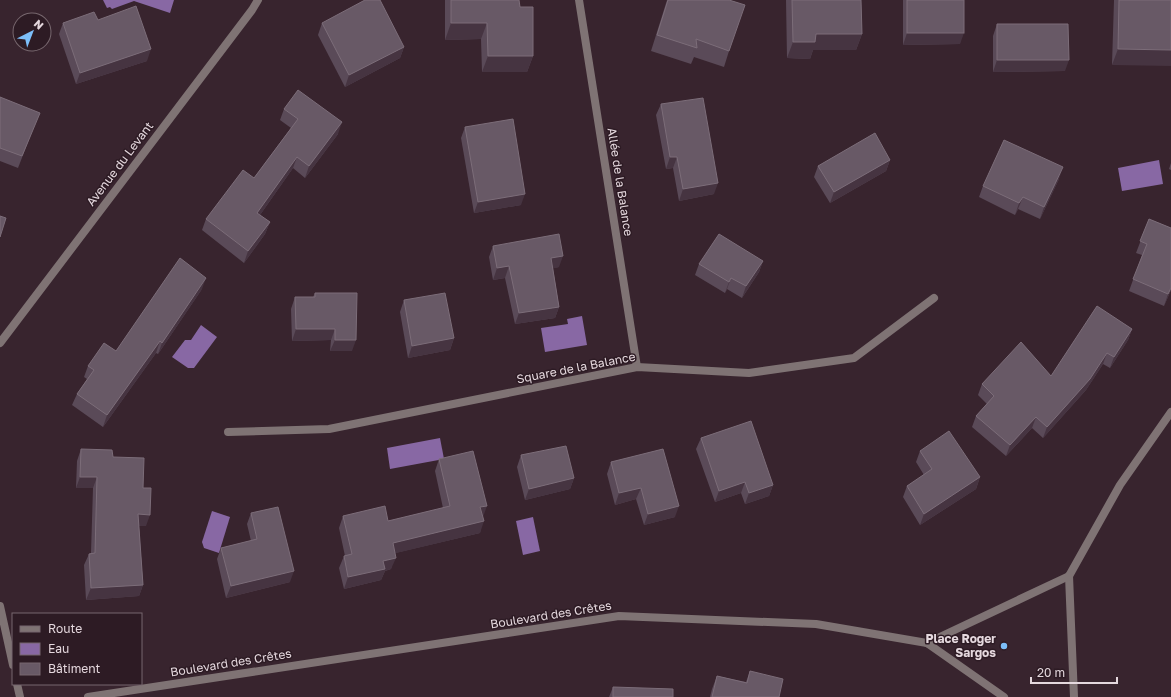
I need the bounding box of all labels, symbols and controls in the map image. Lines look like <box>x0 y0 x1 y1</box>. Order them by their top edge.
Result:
north arrow <box>12 12 52 52</box>
text: N <box>32 17 46 32</box>
street label: Avenue du Levant <box>83 118 156 209</box>
street label: Allée de la Balance <box>605 127 636 237</box>
street label: Square de la Balance <box>515 349 637 386</box>
street label: Boulevard des Crêtes <box>489 598 613 631</box>
legend <box>12 613 142 685</box>
text: Route <box>48 621 82 636</box>
place label: Place Roger Sargos <box>926 631 996 660</box>
text: Eau <box>48 641 69 656</box>
marker: Place Roger Sargos <box>999 641 1009 651</box>
street label: Boulevard des Crêtes <box>169 646 293 679</box>
scale bar <box>1031 659 1117 685</box>
text: Bâtiment <box>48 661 101 676</box>
text: 20 m <box>1037 665 1065 680</box>

